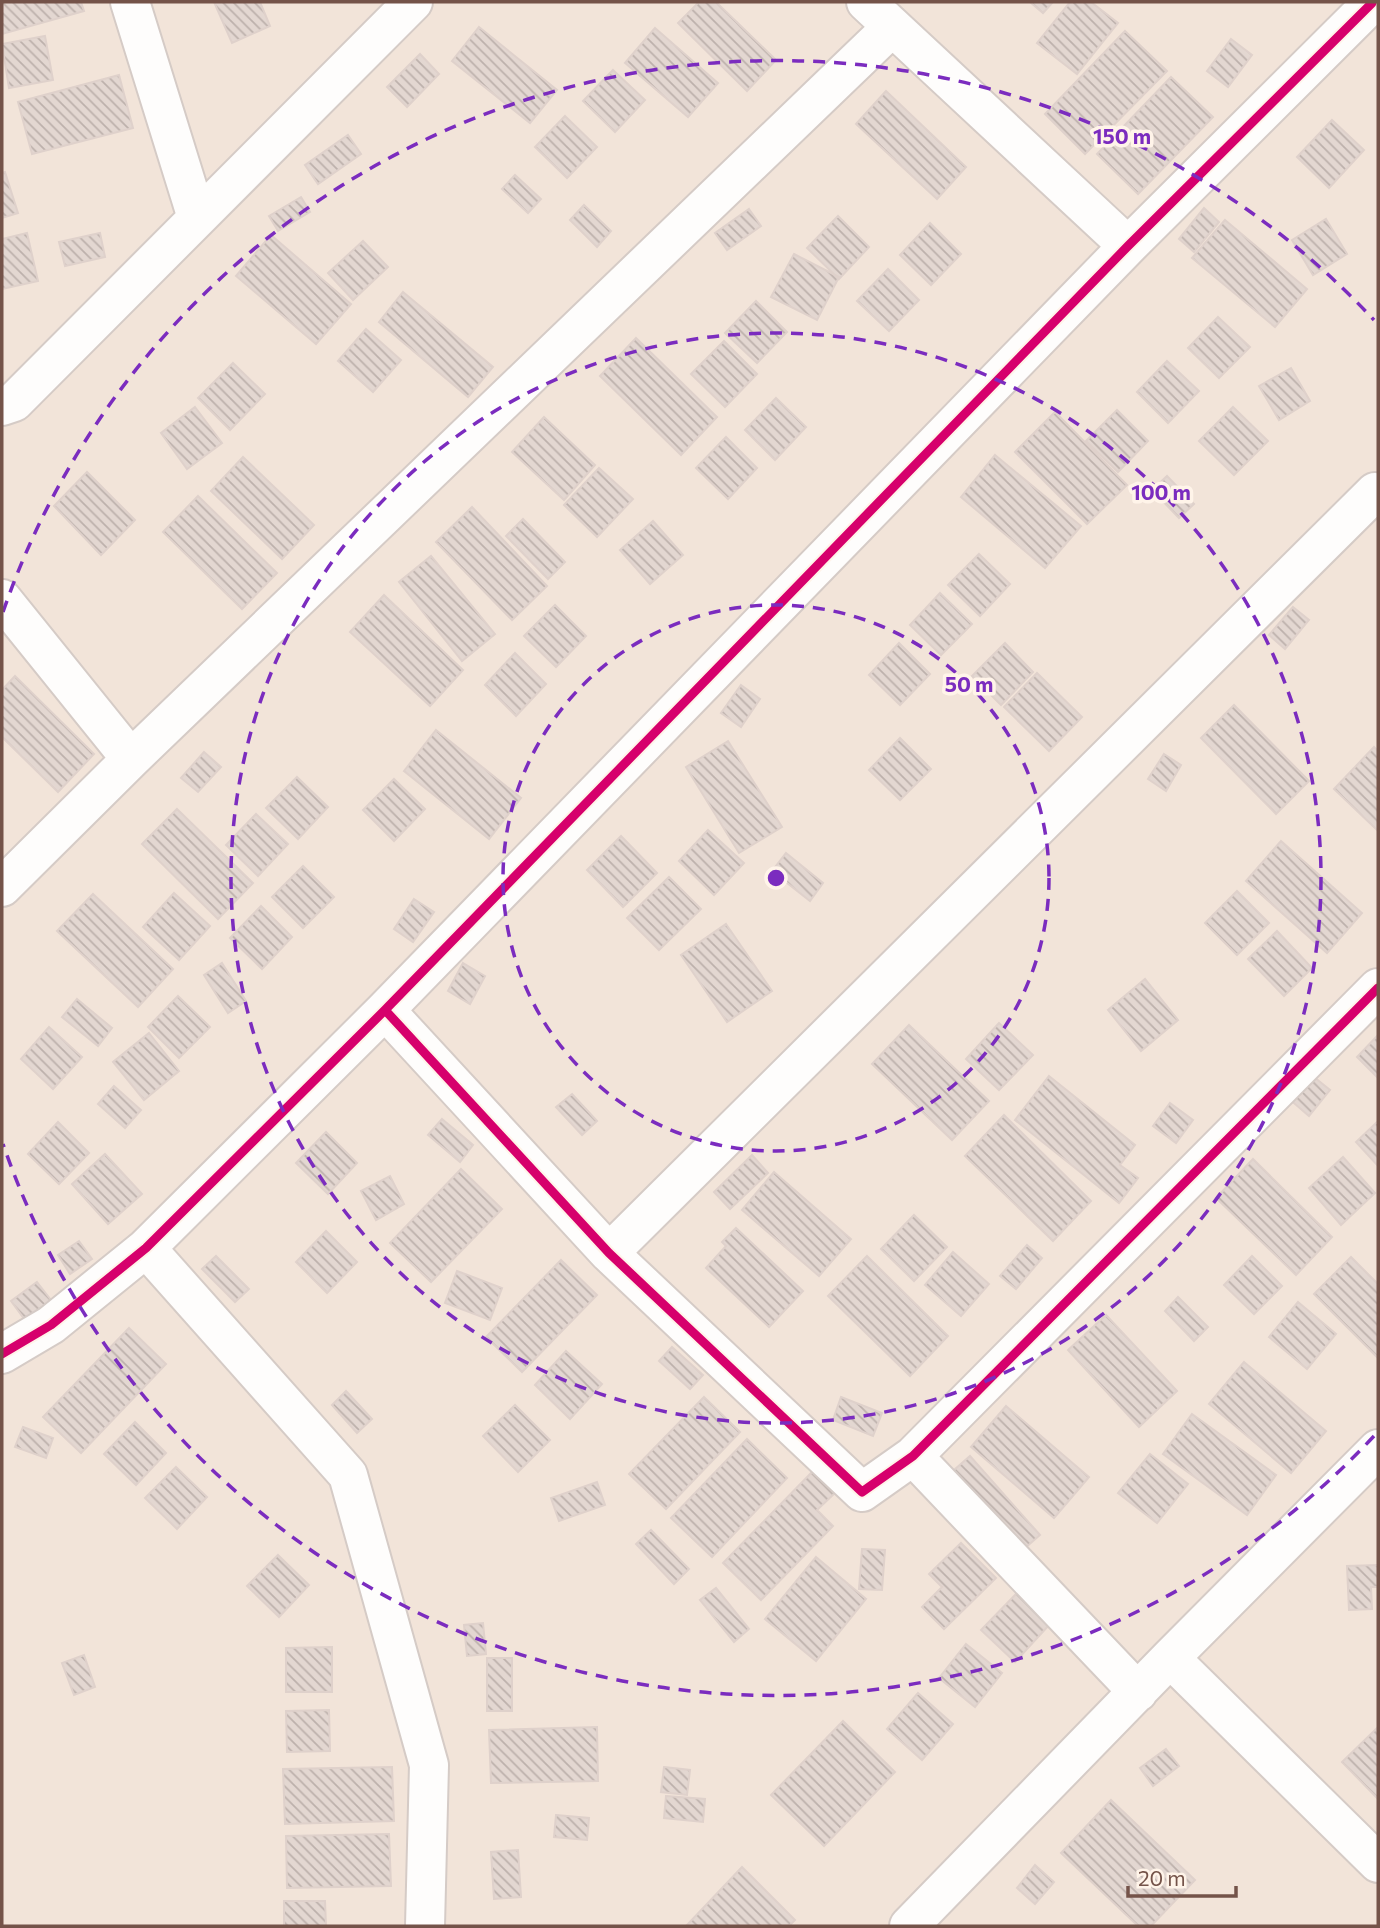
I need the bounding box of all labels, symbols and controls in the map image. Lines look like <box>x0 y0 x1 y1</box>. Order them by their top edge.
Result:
text: 150 m <box>1093 123 1151 148</box>
text: 100 m <box>1131 479 1191 504</box>
text: 50 m <box>945 671 993 696</box>
centre of rings <box>764 866 788 890</box>
scale bar <box>1128 1854 1236 1898</box>
text: 20 m <box>1138 1865 1186 1890</box>

